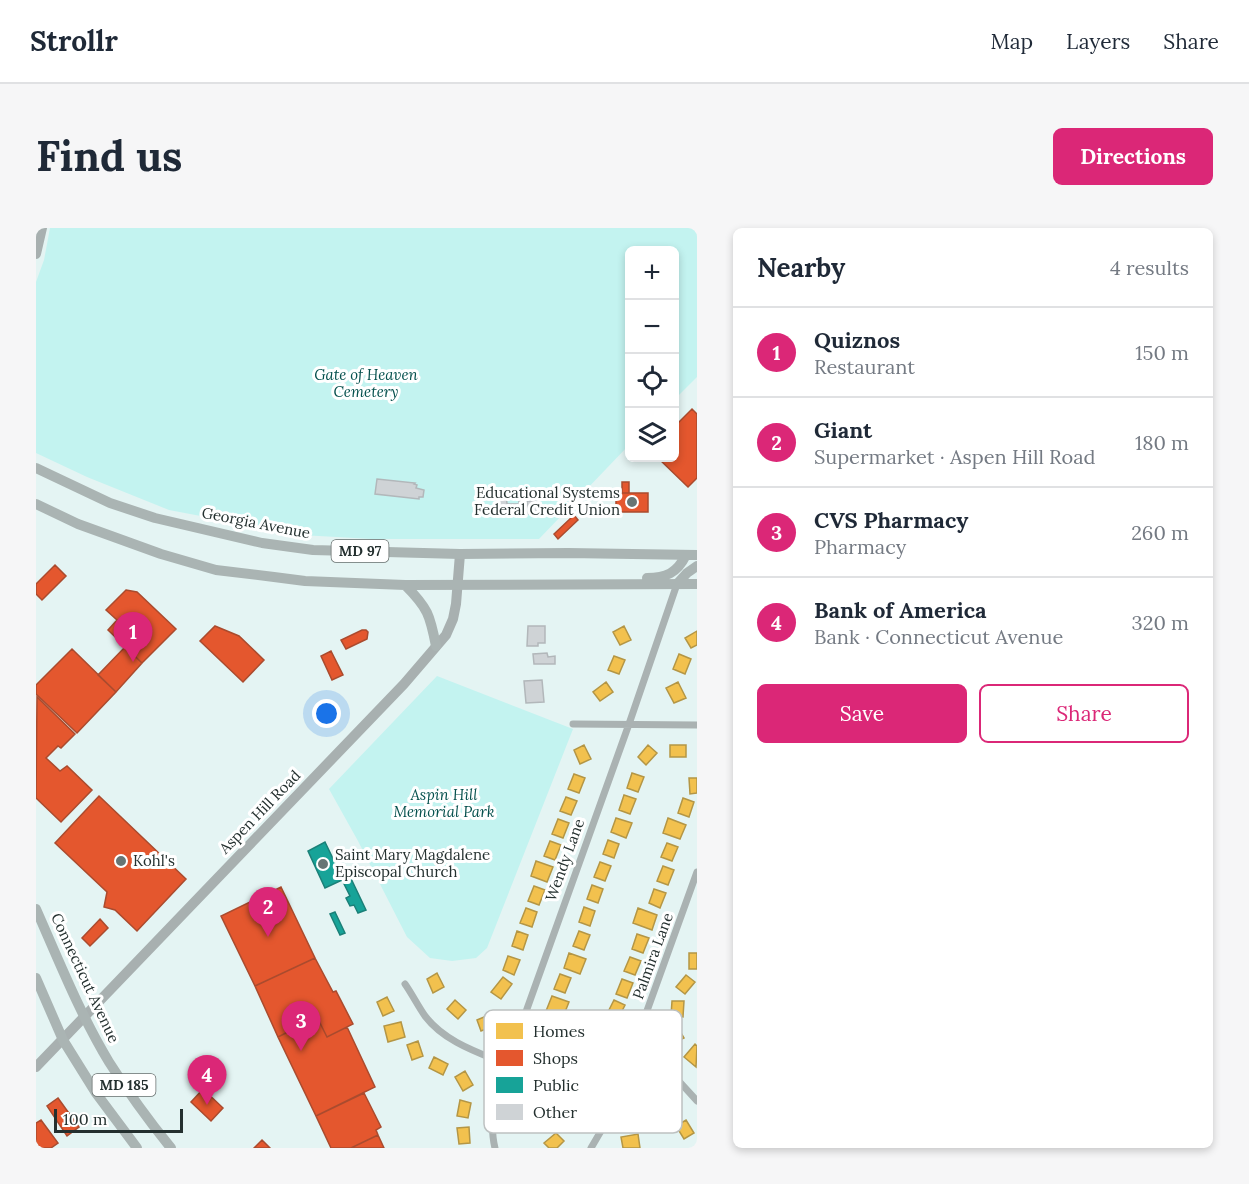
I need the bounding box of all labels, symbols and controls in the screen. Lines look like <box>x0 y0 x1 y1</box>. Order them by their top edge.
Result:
text: Strollr <box>30 23 118 59</box>
text: Map <box>990 28 1033 55</box>
text: Layers <box>1066 28 1130 55</box>
text: Share <box>1163 28 1219 55</box>
button: Directions <box>1053 128 1213 185</box>
text: Find us <box>36 129 182 183</box>
map controls <box>625 246 679 462</box>
button: + <box>625 246 679 300</box>
text: Nearby <box>757 251 845 284</box>
text: 4 results <box>1110 255 1189 280</box>
button: − <box>625 300 679 354</box>
text: Quiznos <box>814 326 900 354</box>
text: 1 <box>772 340 781 365</box>
text: 150 m <box>1135 340 1189 365</box>
button: locate <box>625 354 679 408</box>
text: Restaurant <box>814 354 915 379</box>
park label: Gate of Heaven Cemetery <box>314 365 419 401</box>
button: layers <box>625 408 679 462</box>
text: Giant <box>814 416 872 444</box>
text: 2 <box>771 430 782 455</box>
text: 180 m <box>1135 430 1189 455</box>
text: Supermarket · Aspen Hill Road <box>814 444 1096 469</box>
place label: Educational Systems Federal Credit Union <box>474 483 620 519</box>
marker: Educational Systems Federal Credit Union <box>625 495 639 509</box>
street label: Georgia Avenue <box>200 503 312 542</box>
text: CVS Pharmacy <box>814 506 968 534</box>
text: 3 <box>771 520 782 545</box>
text: 260 m <box>1131 520 1189 545</box>
text: Pharmacy <box>814 534 906 559</box>
road number: MD 97 <box>332 540 388 562</box>
text: Bank of America <box>814 596 987 624</box>
text: 4 <box>771 610 782 635</box>
text: 320 m <box>1132 610 1189 635</box>
pin: 1 <box>114 612 152 662</box>
text: Bank · Connecticut Avenue <box>814 624 1063 649</box>
button: Save <box>757 684 967 743</box>
button: Share <box>979 684 1189 743</box>
your location <box>312 699 341 728</box>
street label: Aspen Hill Road <box>214 766 304 858</box>
park label: Aspin Hill Memorial Park <box>393 785 495 821</box>
street label: Wendy Lane <box>541 816 588 904</box>
place label: Saint Mary Magdalene Episcopal Church <box>335 845 490 881</box>
place label: Kohl's <box>133 851 175 870</box>
marker: Kohl's <box>114 854 128 868</box>
marker: Saint Mary Magdalene Episcopal Church <box>316 857 330 871</box>
pin: 2 <box>248 888 288 937</box>
street label: Connecticut Avenue <box>47 910 124 1046</box>
street label: Palmira Lane <box>628 910 677 1002</box>
pin: 3 <box>282 1002 320 1051</box>
legend <box>484 1010 682 1133</box>
text: Homes <box>533 1021 585 1041</box>
text: Shops <box>533 1048 578 1068</box>
pin: 4 <box>188 1056 226 1105</box>
road number: MD 185 <box>92 1074 155 1096</box>
text: Public <box>533 1075 579 1095</box>
text: Other <box>533 1102 577 1122</box>
scale bar <box>54 1106 183 1134</box>
text: 100 m <box>63 1109 107 1129</box>

